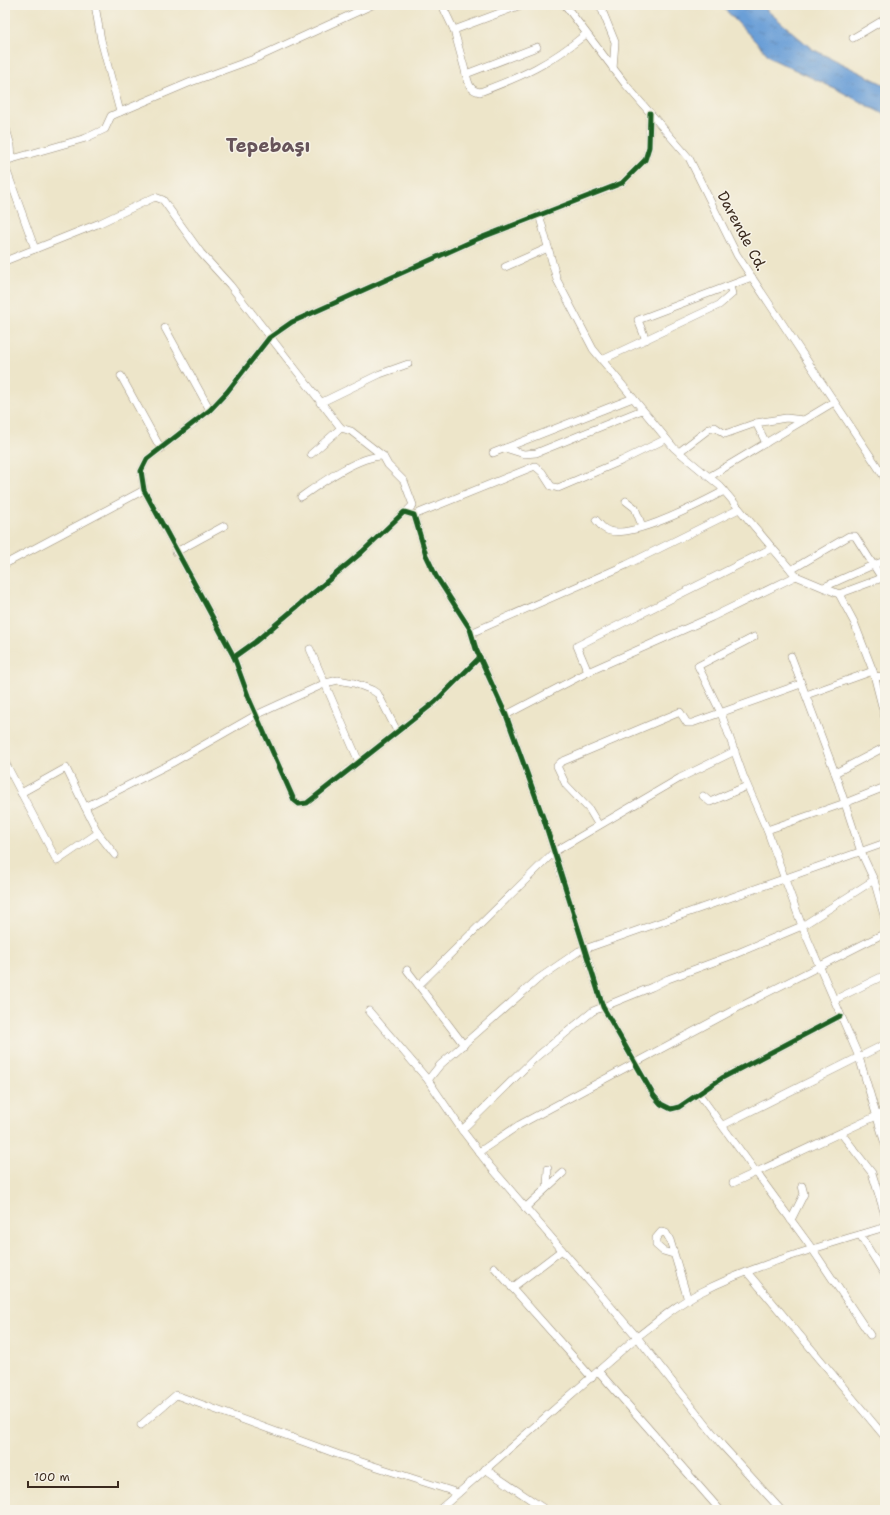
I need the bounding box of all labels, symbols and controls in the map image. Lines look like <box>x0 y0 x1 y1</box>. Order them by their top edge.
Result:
district label: Tepebaşı <box>226 133 310 158</box>
street label: Darende Cd. <box>713 188 771 274</box>
scale bar <box>28 1463 118 1489</box>
text: 100 m <box>34 1469 70 1485</box>

